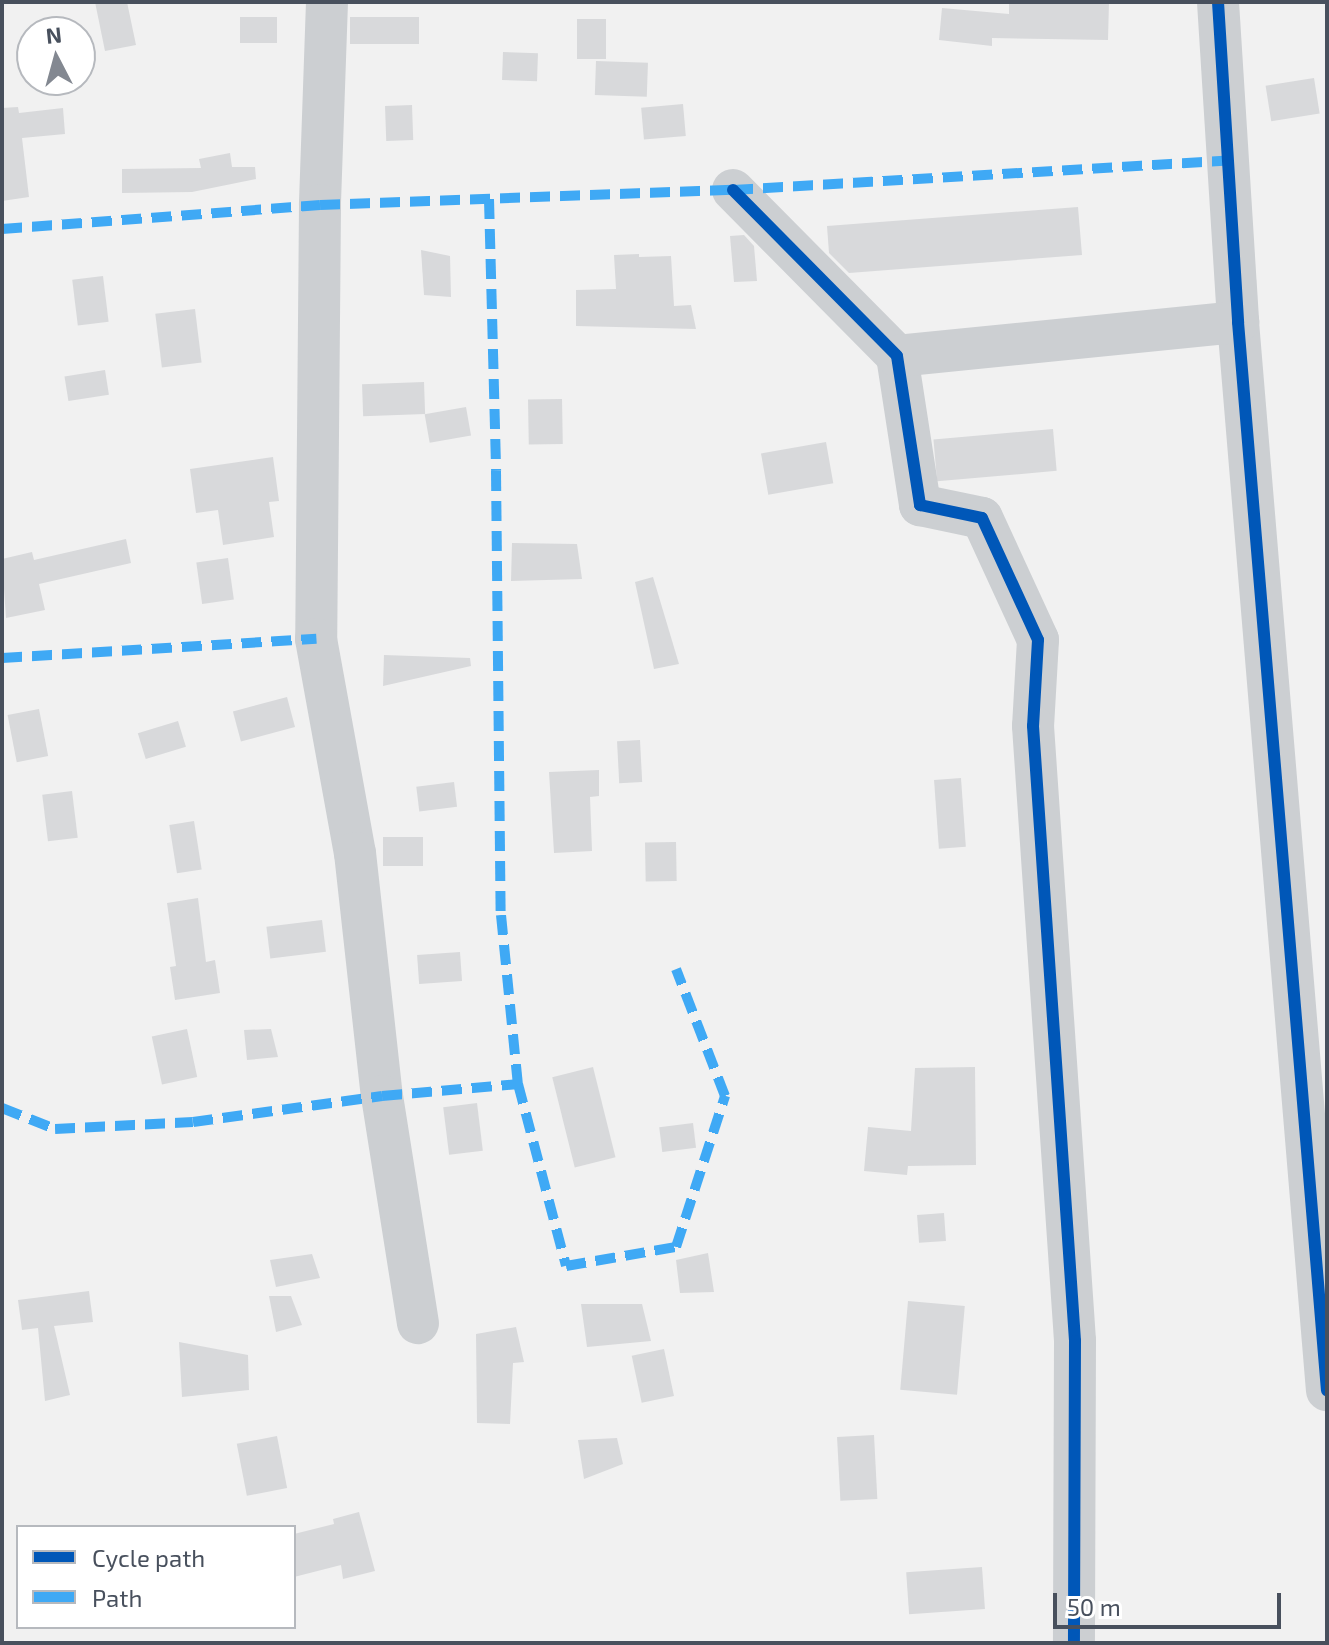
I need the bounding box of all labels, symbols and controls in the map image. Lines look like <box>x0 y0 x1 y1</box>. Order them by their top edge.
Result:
north arrow <box>16 16 96 96</box>
text: N <box>44 20 63 48</box>
legend <box>16 1525 296 1629</box>
text: Cycle path <box>92 1543 205 1572</box>
scale bar <box>1057 1577 1285 1627</box>
text: Path <box>92 1583 142 1612</box>
text: 50 m <box>1067 1592 1121 1621</box>

